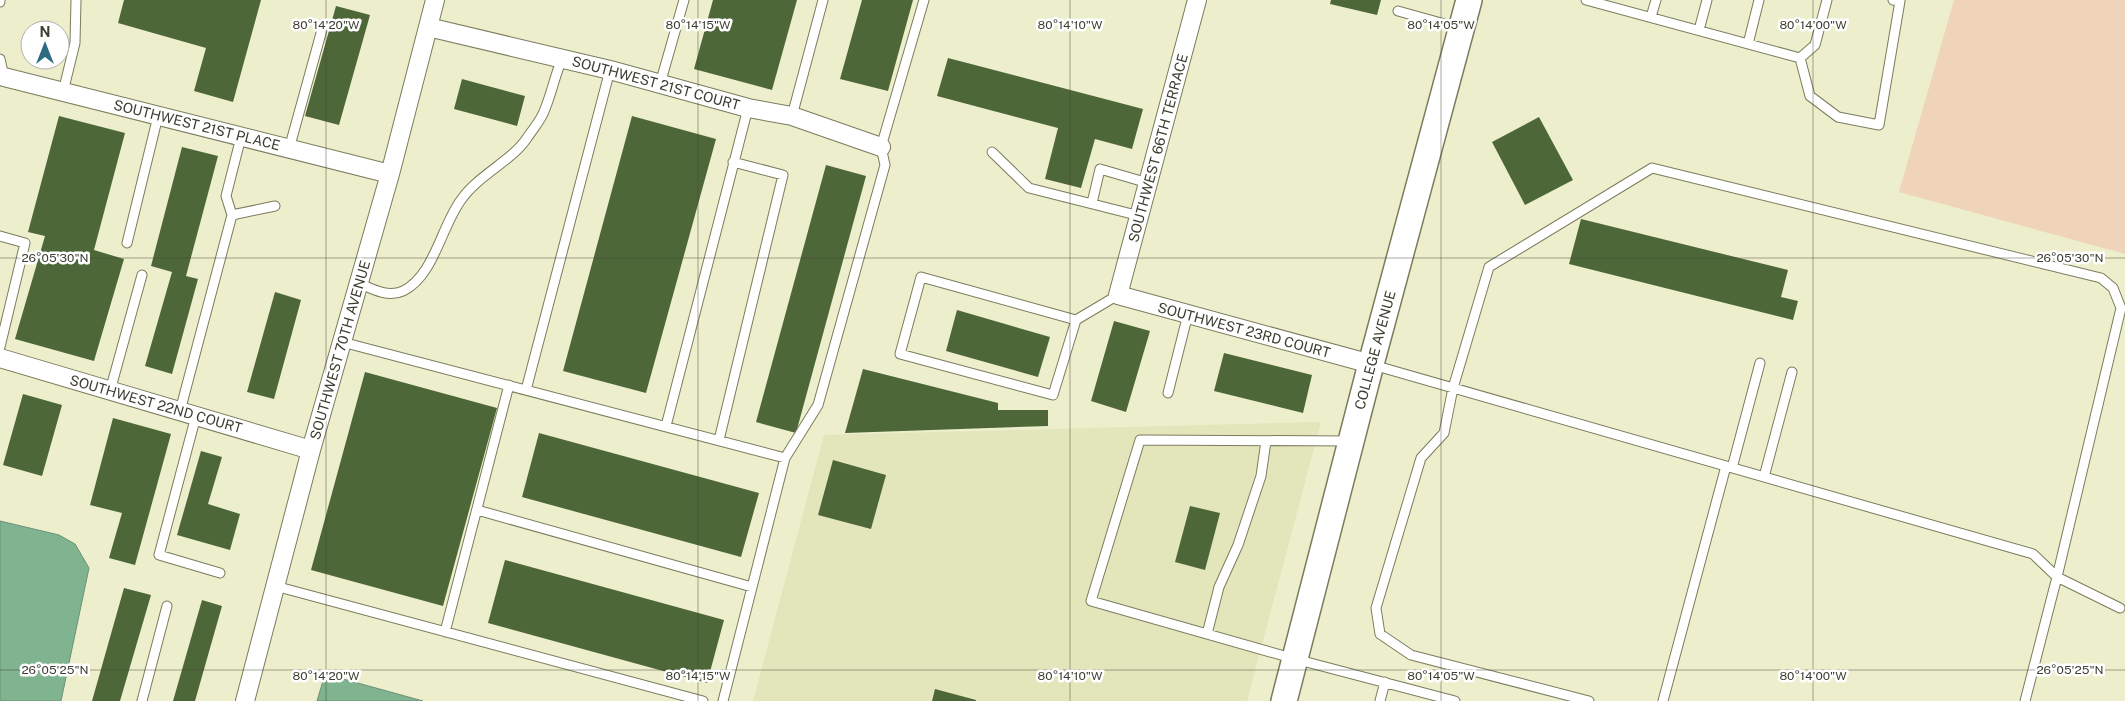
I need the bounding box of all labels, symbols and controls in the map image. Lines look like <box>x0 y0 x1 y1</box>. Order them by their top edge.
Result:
text: 80°14'20"W <box>292 18 360 32</box>
text: 80°14'15"W <box>665 18 731 32</box>
text: 80°14'10"W <box>1038 18 1103 32</box>
text: 80°14'05"W <box>1407 18 1475 32</box>
text: 80°14'00"W <box>1779 18 1847 32</box>
north arrow <box>20 20 70 70</box>
text: N <box>40 24 50 40</box>
street label: SOUTHWEST 66TH TERRACE <box>1125 52 1191 244</box>
street label: SOUTHWEST 21ST COURT <box>570 53 742 113</box>
street label: SOUTHWEST 21ST PLACE <box>112 97 282 153</box>
text: 26°05'30"N <box>21 251 89 265</box>
text: 26°05'30"N <box>2036 251 2104 265</box>
street label: SOUTHWEST 70TH AVENUE <box>307 259 373 441</box>
street label: COLLEGE AVENUE <box>1351 289 1399 411</box>
street label: SOUTHWEST 23RD COURT <box>1156 299 1332 361</box>
street label: SOUTHWEST 22ND COURT <box>68 372 244 436</box>
text: 26°05'25"N <box>21 663 89 677</box>
text: 26°05'25"N <box>2036 663 2104 677</box>
text: 80°14'20"W <box>292 669 360 683</box>
text: 80°14'15"W <box>665 669 731 683</box>
text: 80°14'10"W <box>1038 669 1103 683</box>
text: 80°14'05"W <box>1407 669 1475 683</box>
text: 80°14'00"W <box>1779 669 1847 683</box>

